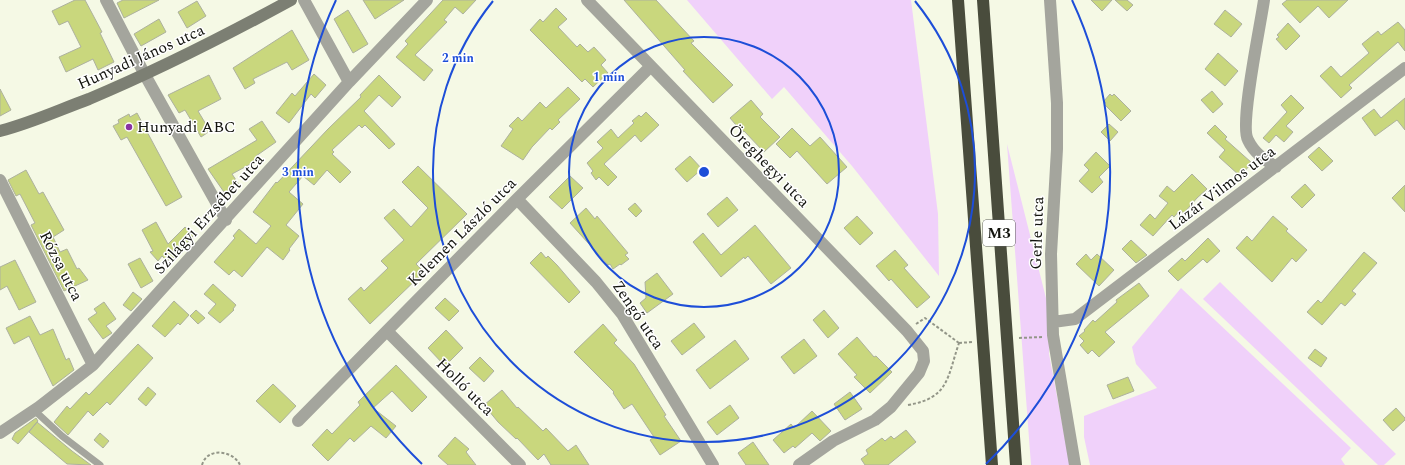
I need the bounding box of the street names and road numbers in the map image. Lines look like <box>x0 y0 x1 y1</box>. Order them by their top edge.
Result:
street label: Hunyadi János utca <box>73 18 209 96</box>
street label: Öreghegyi utca <box>723 119 815 213</box>
street label: Lázár Vilmos utca <box>1163 140 1281 236</box>
street label: Szilágyi Erzsébet utca <box>148 148 270 280</box>
street label: Kelemen László utca <box>402 172 522 292</box>
street label: Gerle utca <box>1024 196 1050 270</box>
road number: M3 <box>983 220 1015 246</box>
street label: Rózsa utca <box>33 227 89 305</box>
street label: Zengő utca <box>606 276 670 354</box>
street label: Holló utca <box>430 352 500 422</box>

